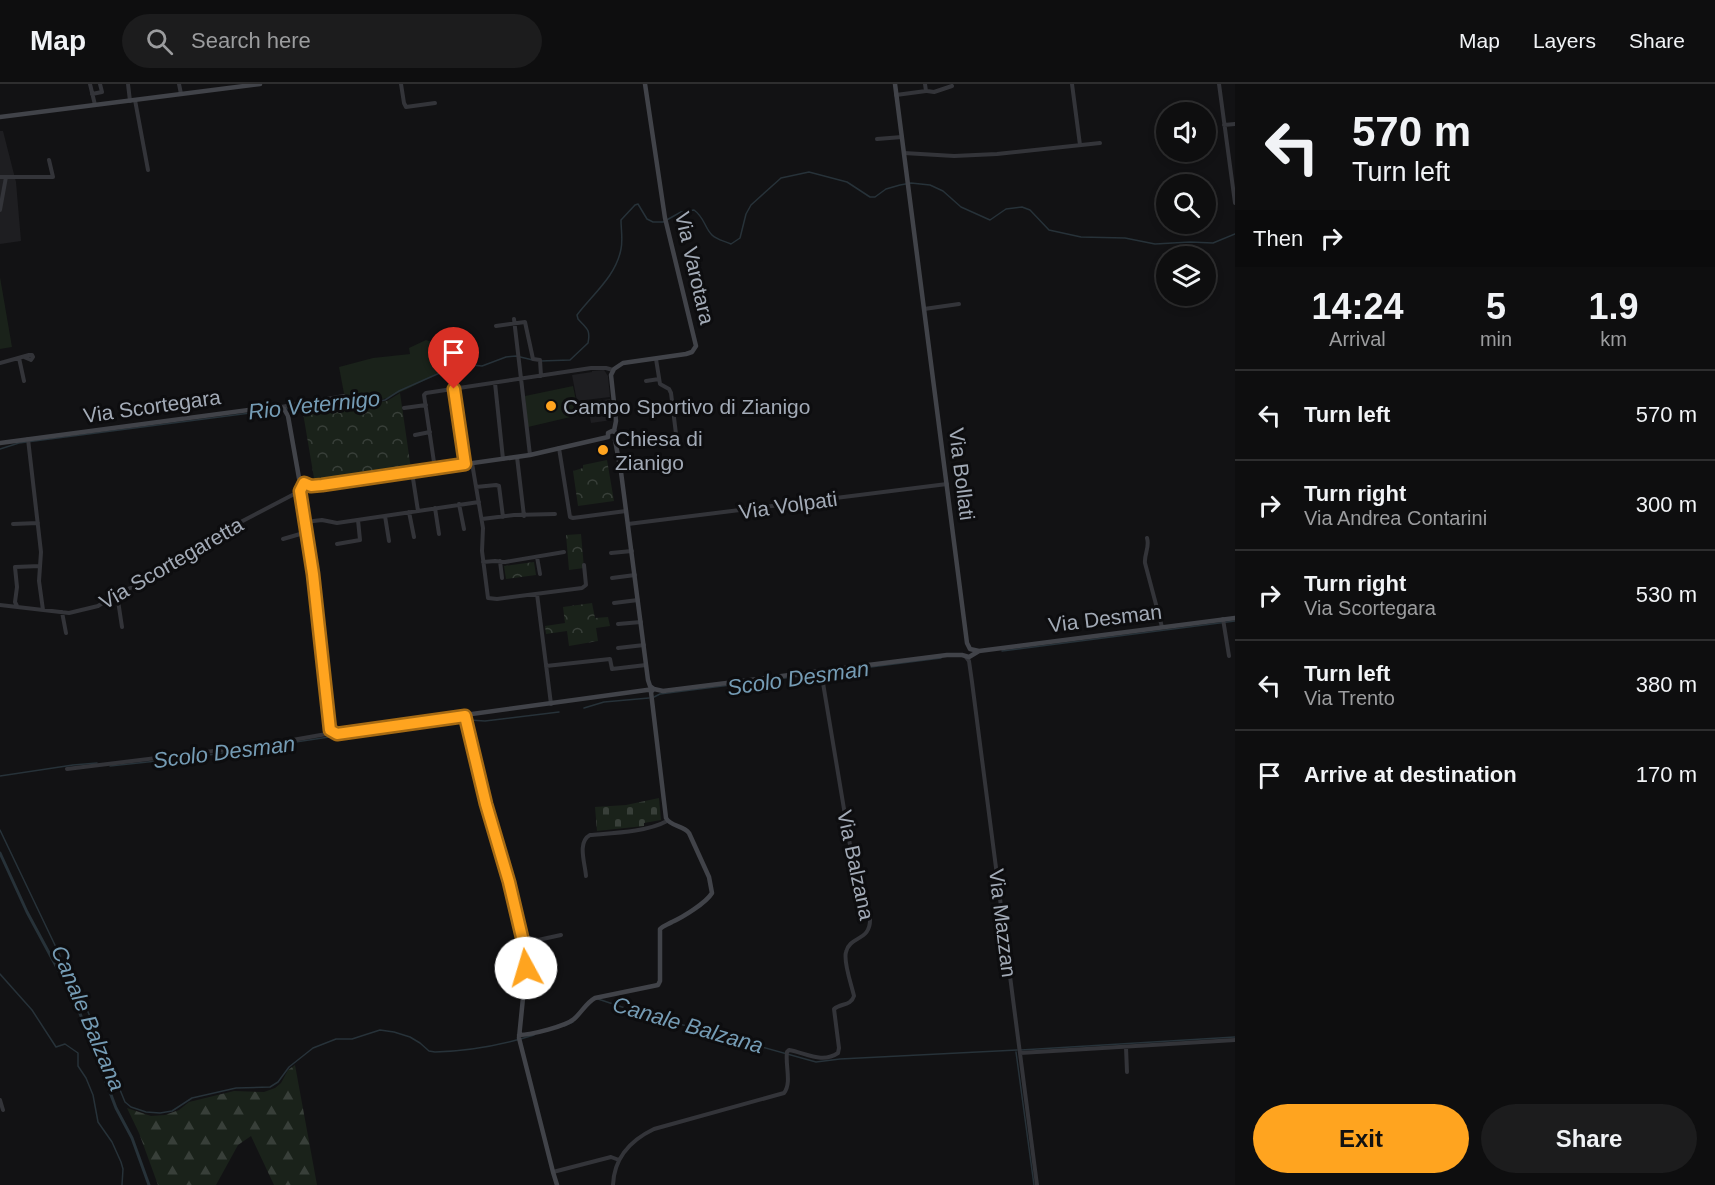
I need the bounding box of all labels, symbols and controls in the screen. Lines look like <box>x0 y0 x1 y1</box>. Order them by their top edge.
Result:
search box <box>122 14 542 68</box>
text: Map <box>30 25 86 56</box>
icon: search <box>143 25 176 58</box>
text: Search here <box>191 28 311 53</box>
text: Map <box>1459 29 1500 52</box>
text: Layers <box>1533 29 1596 52</box>
text: Share <box>1629 29 1685 52</box>
map controls <box>1156 102 1216 306</box>
button: sound <box>1156 102 1216 162</box>
icon: left <box>1253 108 1331 186</box>
text: 570 m <box>1352 108 1471 155</box>
text: Turn left <box>1352 157 1450 187</box>
button: search <box>1156 174 1216 234</box>
street label: Via Varotara <box>671 209 719 327</box>
icon: right <box>1315 222 1348 255</box>
text: Then <box>1253 226 1303 251</box>
button: layers <box>1156 246 1216 306</box>
text: 14:24 <box>1311 286 1403 327</box>
text: 5 <box>1486 286 1506 327</box>
text: 1.9 <box>1589 286 1639 327</box>
pin <box>428 327 479 389</box>
text: Arrival <box>1329 328 1386 350</box>
text: min <box>1480 328 1512 350</box>
text: km <box>1600 328 1627 350</box>
icon: arrive <box>437 336 470 369</box>
street label: Via Scortegara <box>82 385 223 427</box>
water label: Rio Veternigo <box>247 386 381 424</box>
place label: Campo Sportivo di Zianigo <box>563 395 810 418</box>
marker: Campo Sportivo di Zianigo <box>544 399 558 413</box>
icon: left <box>1253 399 1286 432</box>
text: Turn left <box>1304 402 1390 427</box>
text: 570 m <box>1636 402 1697 427</box>
street label: Via Bollati <box>945 426 979 522</box>
place label: Chiesa di Zianigo <box>615 427 703 474</box>
marker: Chiesa di Zianigo <box>596 443 610 457</box>
text: Turn right <box>1304 481 1406 506</box>
street label: Via Volpati <box>737 487 839 523</box>
icon: right <box>1253 489 1286 522</box>
text: 300 m <box>1636 492 1697 517</box>
text: Via Andrea Contarini <box>1304 507 1487 529</box>
street label: Via Scortegaretta <box>95 512 247 613</box>
text: Turn right <box>1304 571 1406 596</box>
icon: right <box>1253 579 1286 612</box>
text: 530 m <box>1636 582 1697 607</box>
text: Via Scortegara <box>1304 597 1436 619</box>
street label: Via Desman <box>1047 600 1163 636</box>
water label: Scolo Desman <box>725 656 871 700</box>
text: Turn left <box>1304 661 1390 686</box>
icon: left <box>1253 669 1286 702</box>
text: 380 m <box>1636 672 1697 697</box>
text: Via Trento <box>1304 687 1395 709</box>
water label: Scolo Desman <box>151 731 297 773</box>
icon: arrive <box>1253 759 1286 792</box>
text: Arrive at destination <box>1304 762 1517 787</box>
text: 170 m <box>1636 762 1697 787</box>
street label: Via Balzana <box>833 808 879 922</box>
street label: Via Mazzan <box>985 867 1021 979</box>
position arrow <box>494 936 558 1000</box>
water label: Canale Balzana <box>46 942 130 1094</box>
water label: Canale Balzana <box>610 992 766 1058</box>
button: Exit <box>1253 1104 1469 1173</box>
button: Share <box>1481 1104 1697 1173</box>

